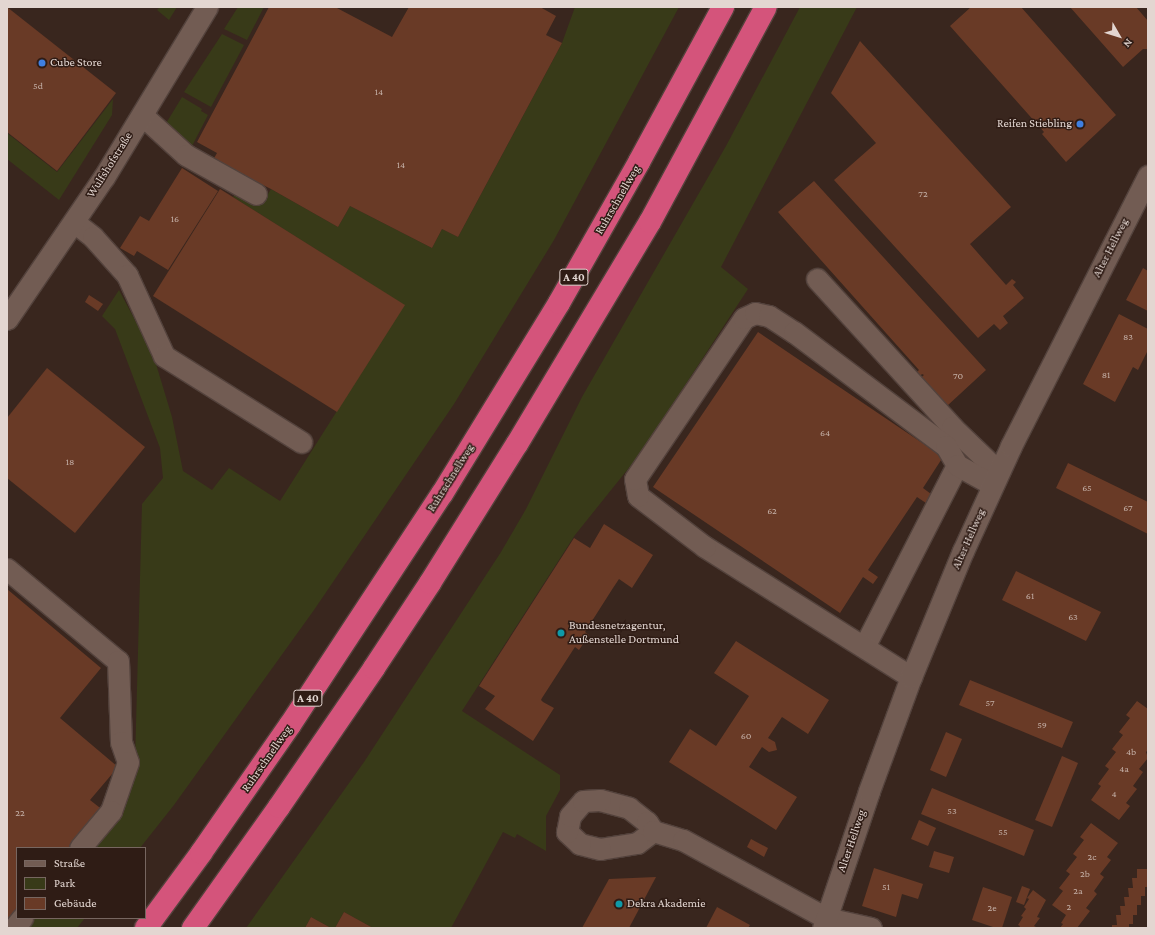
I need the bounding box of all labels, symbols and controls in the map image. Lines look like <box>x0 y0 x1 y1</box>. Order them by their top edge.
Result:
north arrow <box>1099 16 1139 56</box>
text: N <box>1121 37 1135 50</box>
place label: Cube Store <box>50 56 102 70</box>
marker: Cube Store <box>37 58 47 68</box>
house number: 5d <box>33 80 43 92</box>
house number: 14 <box>375 86 383 98</box>
place label: Reifen Stiebling <box>997 117 1072 131</box>
marker: Reifen Stiebling <box>1075 119 1085 129</box>
street label: Wulfshofstraße <box>84 130 136 200</box>
house number: 14 <box>397 159 405 171</box>
street label: Ruhrschnellweg <box>592 163 644 237</box>
house number: 72 <box>918 188 928 200</box>
house number: 16 <box>171 213 179 225</box>
street label: Alter Hellweg <box>1090 216 1132 280</box>
road number: A 40 <box>559 268 589 286</box>
house number: 83 <box>1123 331 1133 343</box>
house number: 81 <box>1102 369 1110 381</box>
house number: 70 <box>953 370 963 382</box>
house number: 64 <box>820 427 830 439</box>
street label: Ruhrschnellweg <box>424 441 478 515</box>
house number: 18 <box>66 456 74 468</box>
house number: 65 <box>1082 482 1092 494</box>
house number: 67 <box>1123 502 1133 514</box>
house number: 62 <box>767 505 777 517</box>
street label: Alter Hellweg <box>949 506 989 572</box>
house number: 61 <box>1026 590 1034 602</box>
house number: 63 <box>1068 611 1078 623</box>
place label: Bundesnetzagentur, Außenstelle Dortmund <box>569 619 679 647</box>
marker: Bundesnetzagentur, Außenstelle Dortmund <box>556 628 566 638</box>
road number: A 40 <box>293 689 323 707</box>
house number: 57 <box>985 697 995 709</box>
house number: 59 <box>1037 719 1047 731</box>
street label: Ruhrschnellweg <box>239 723 295 795</box>
house number: 60 <box>741 730 751 742</box>
house number: 4b <box>1126 746 1136 758</box>
house number: 4a <box>1119 763 1129 775</box>
house number: 4 <box>1111 788 1117 800</box>
house number: 53 <box>947 805 957 817</box>
house number: 22 <box>15 807 25 819</box>
street label: Alter Hellweg <box>835 808 869 874</box>
house number: 55 <box>998 826 1008 838</box>
legend <box>16 847 146 919</box>
house number: 2c <box>1088 851 1096 863</box>
text: Straße <box>54 856 85 870</box>
house number: 2b <box>1080 868 1090 880</box>
text: Park <box>54 876 75 890</box>
house number: 51 <box>882 881 890 893</box>
house number: 2a <box>1073 885 1083 897</box>
text: Gebäude <box>54 896 96 910</box>
place label: Dekra Akademie <box>627 897 706 911</box>
marker: Dekra Akademie <box>614 899 624 909</box>
house number: 2 <box>1067 901 1071 913</box>
house number: 2e <box>987 902 997 914</box>

